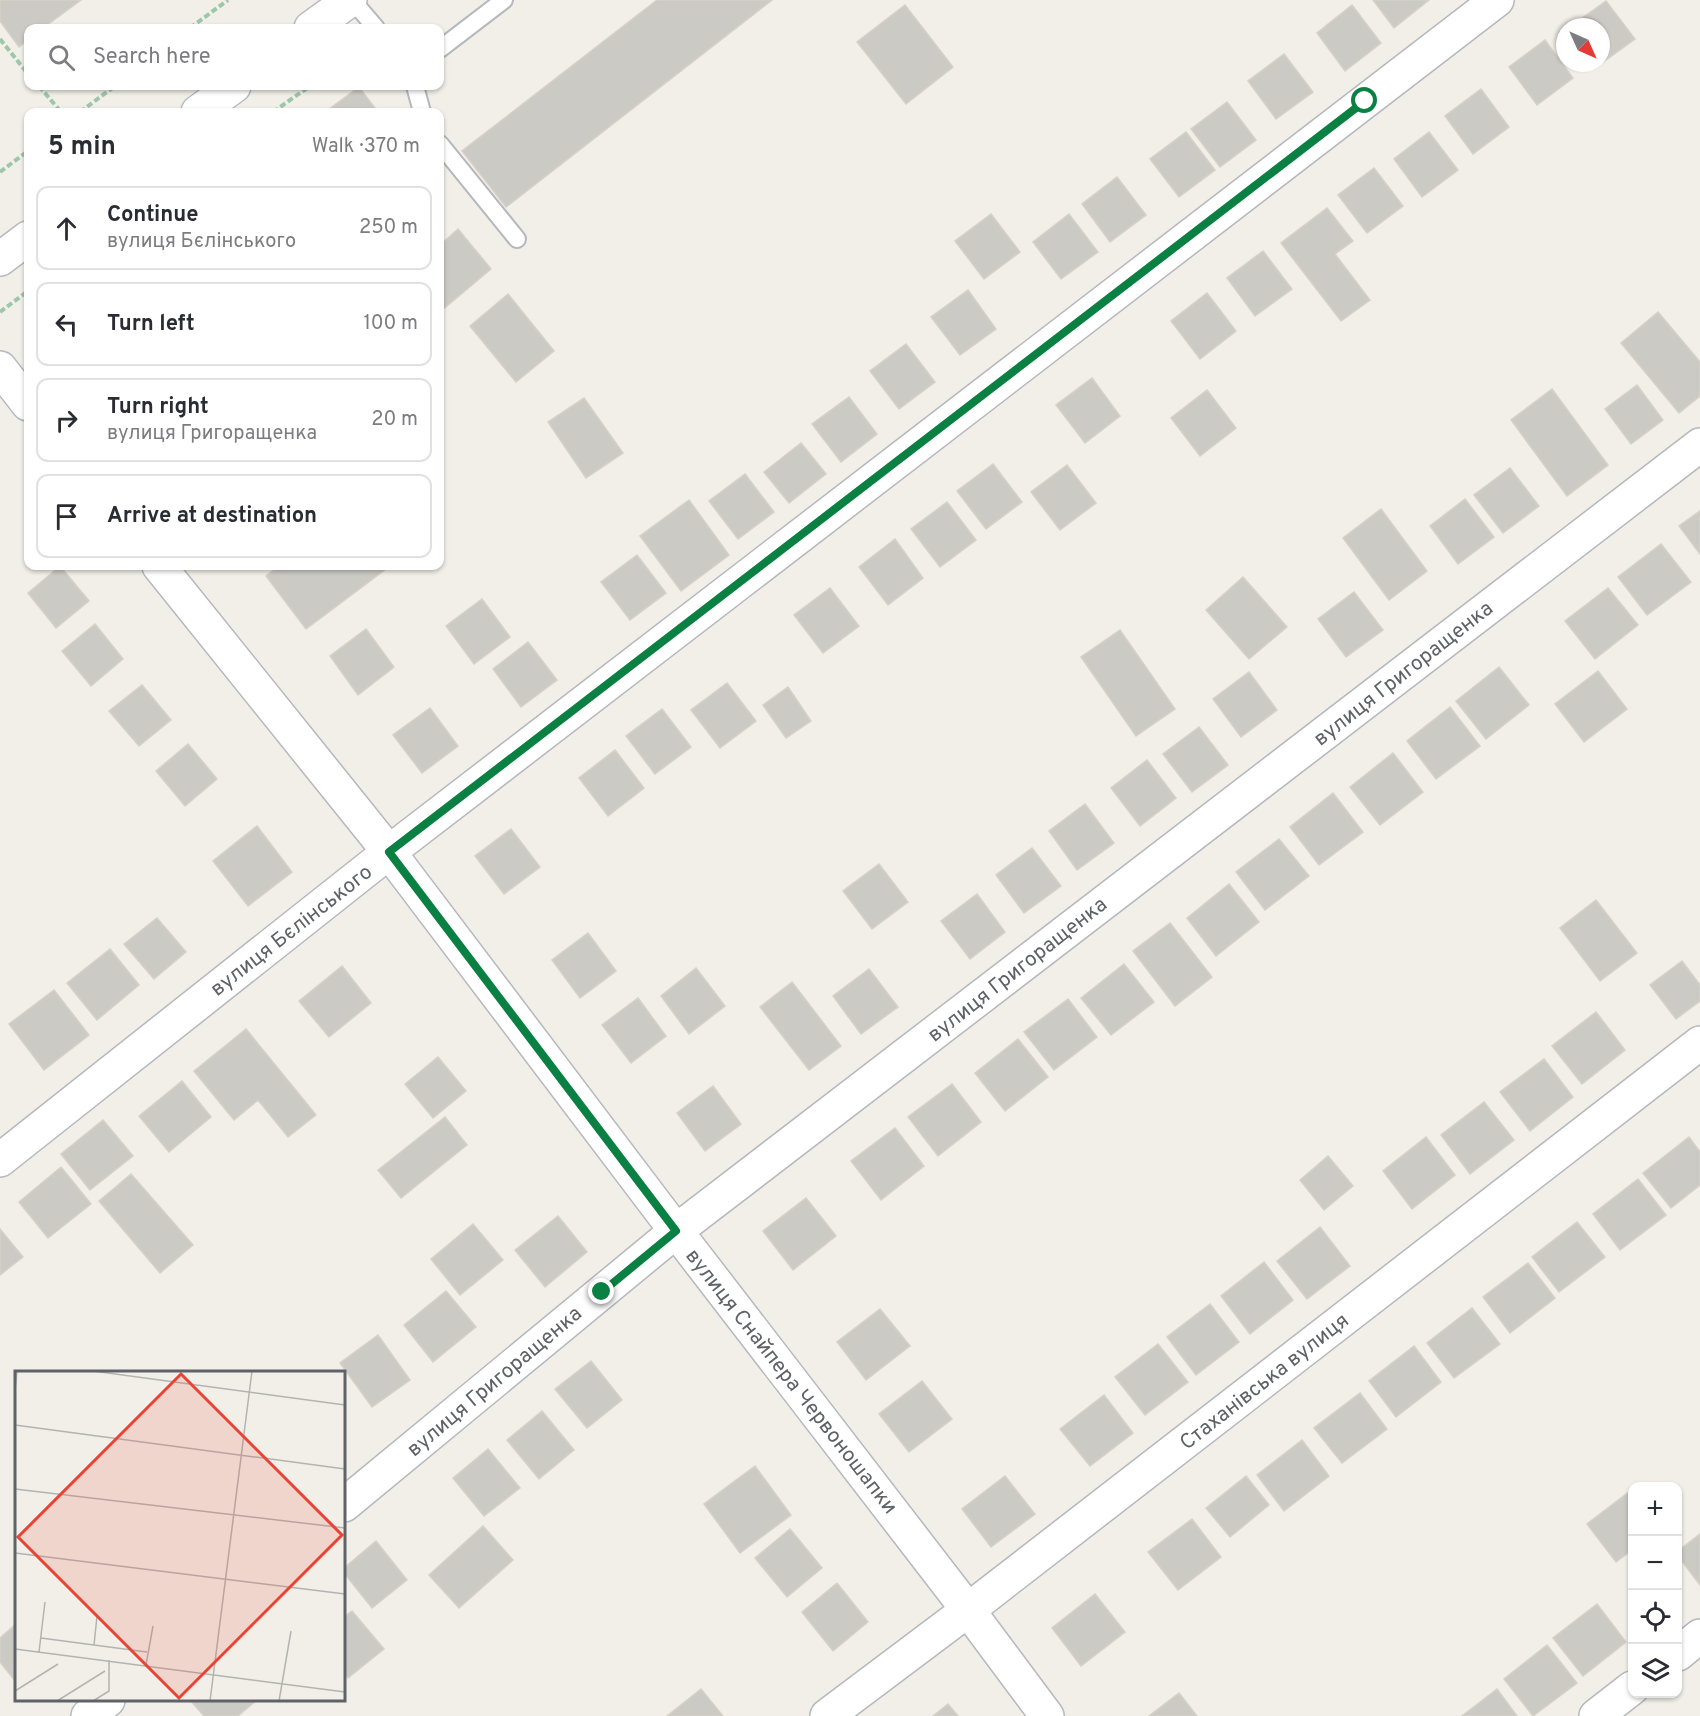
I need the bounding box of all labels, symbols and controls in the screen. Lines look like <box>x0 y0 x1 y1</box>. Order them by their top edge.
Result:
north arrow <box>1556 18 1610 72</box>
search box <box>24 24 444 90</box>
icon: search <box>45 41 78 74</box>
text: Search here <box>93 44 211 71</box>
route start <box>1351 87 1377 113</box>
text: 5 min <box>48 131 116 164</box>
text: Walk · 370 m <box>312 134 420 160</box>
text: Continue <box>107 202 198 229</box>
icon: ahead <box>50 212 83 245</box>
text: 250 m <box>359 215 418 241</box>
text: вулиця Бєлінського <box>107 229 296 255</box>
icon: left <box>50 308 83 341</box>
text: Turn left <box>107 311 195 338</box>
text: 100 m <box>363 311 418 337</box>
text: Turn right <box>107 394 209 421</box>
icon: right <box>50 404 83 437</box>
text: 20 m <box>371 407 418 433</box>
text: вулиця Григоращенка <box>107 421 317 447</box>
icon: arrive <box>50 500 83 533</box>
text: Arrive at destination <box>107 503 317 530</box>
street label: вулиця Григоращенка <box>1309 596 1499 753</box>
street label: вулиця Бєлінського <box>205 859 378 1003</box>
street label: вулиця Григоращенка <box>923 892 1113 1049</box>
street label: вулиця Снайпера Червоношапки <box>679 1244 903 1520</box>
route end <box>588 1278 614 1304</box>
street label: вулиця Григоращенка <box>402 1301 588 1463</box>
street label: Стаханівська вулиця <box>1175 1308 1355 1457</box>
inset map <box>15 1371 345 1701</box>
map controls <box>1628 1482 1682 1698</box>
button: + <box>1628 1482 1682 1536</box>
button: − <box>1628 1536 1682 1590</box>
button: locate <box>1628 1590 1682 1644</box>
button: layers <box>1628 1644 1682 1698</box>

